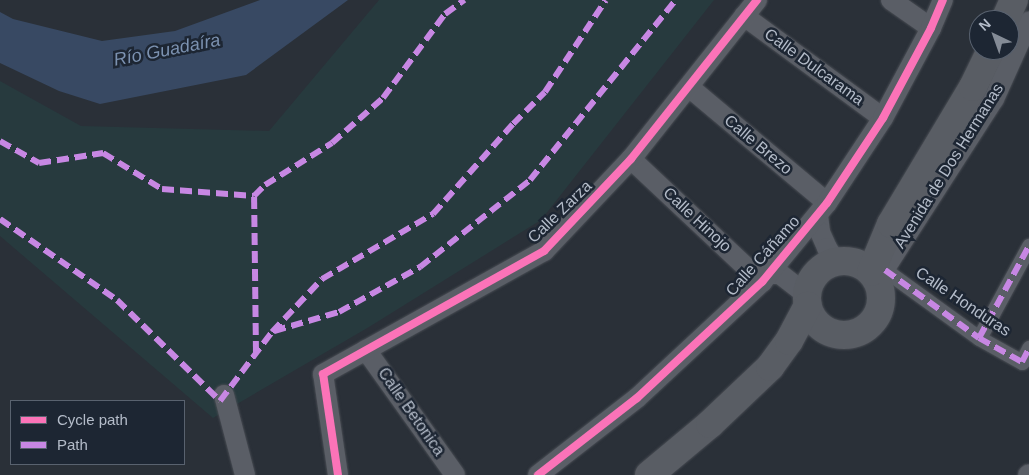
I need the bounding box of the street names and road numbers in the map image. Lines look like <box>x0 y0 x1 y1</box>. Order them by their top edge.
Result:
street label: Calle Dulcarama <box>761 24 867 110</box>
street label: Avenida de Dos Hermanas <box>890 80 1008 252</box>
street label: Calle Brezo <box>720 111 796 179</box>
street label: Calle Zarza <box>524 177 596 247</box>
street label: Calle Hinojo <box>659 184 735 256</box>
street label: Calle Cáñamo <box>722 212 804 300</box>
street label: Calle Honduras <box>912 263 1014 341</box>
street label: Calle Betonica <box>374 364 448 460</box>

